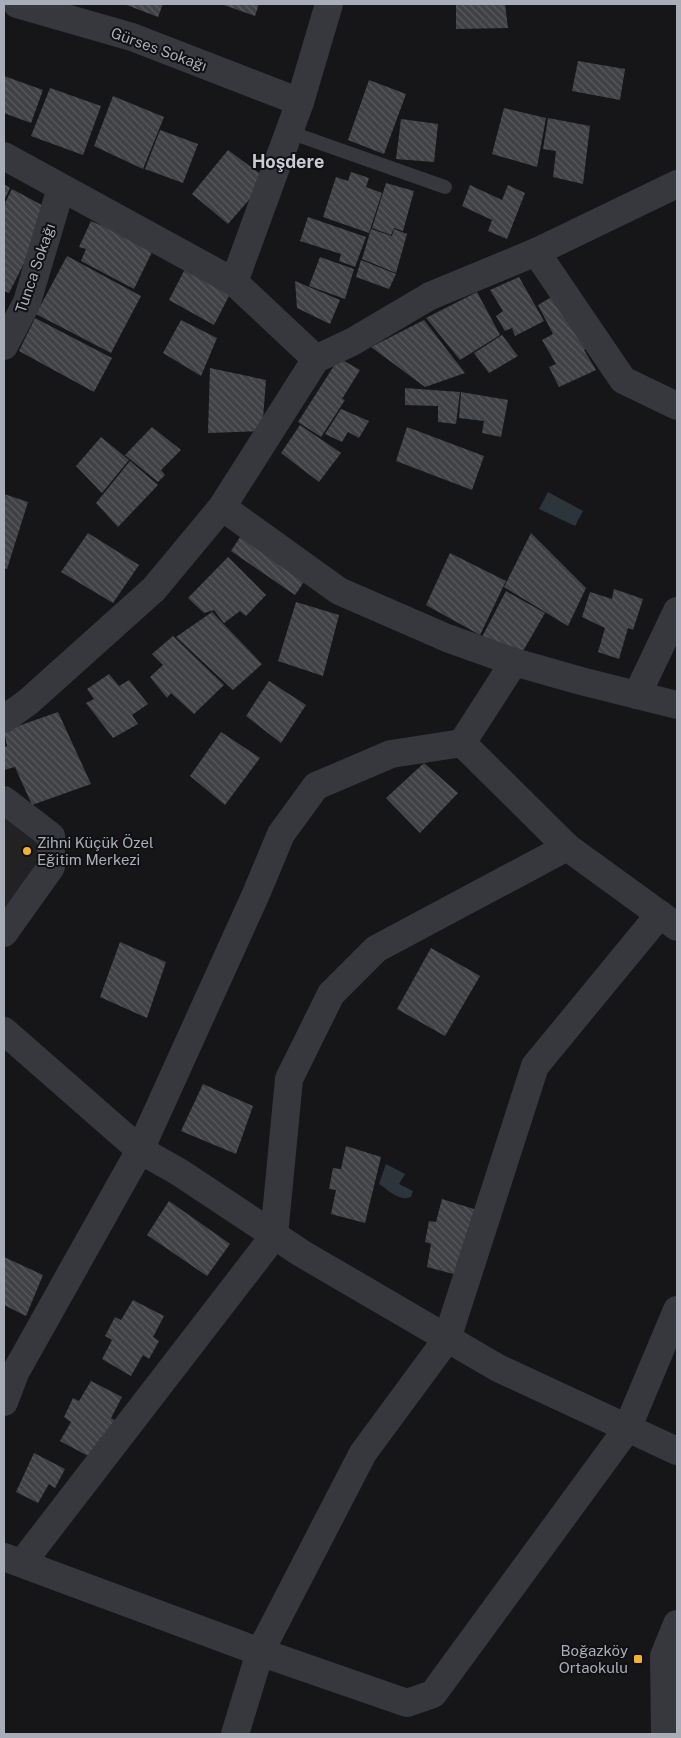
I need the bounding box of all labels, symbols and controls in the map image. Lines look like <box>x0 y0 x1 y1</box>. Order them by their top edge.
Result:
street label: Gürses Sokağı <box>109 24 209 74</box>
district label: Hoşdere <box>252 151 324 172</box>
street label: Tunca Sokağı <box>12 221 58 315</box>
place label: Zihni Küçük Özel Eğitim Merkezi <box>37 833 153 868</box>
marker: Zihni Küçük Özel Eğitim Merkezi <box>21 845 33 857</box>
place label: Boğazköy Ortaokulu <box>559 1642 628 1676</box>
marker: Boğazköy Ortaokulu <box>632 1653 644 1665</box>

